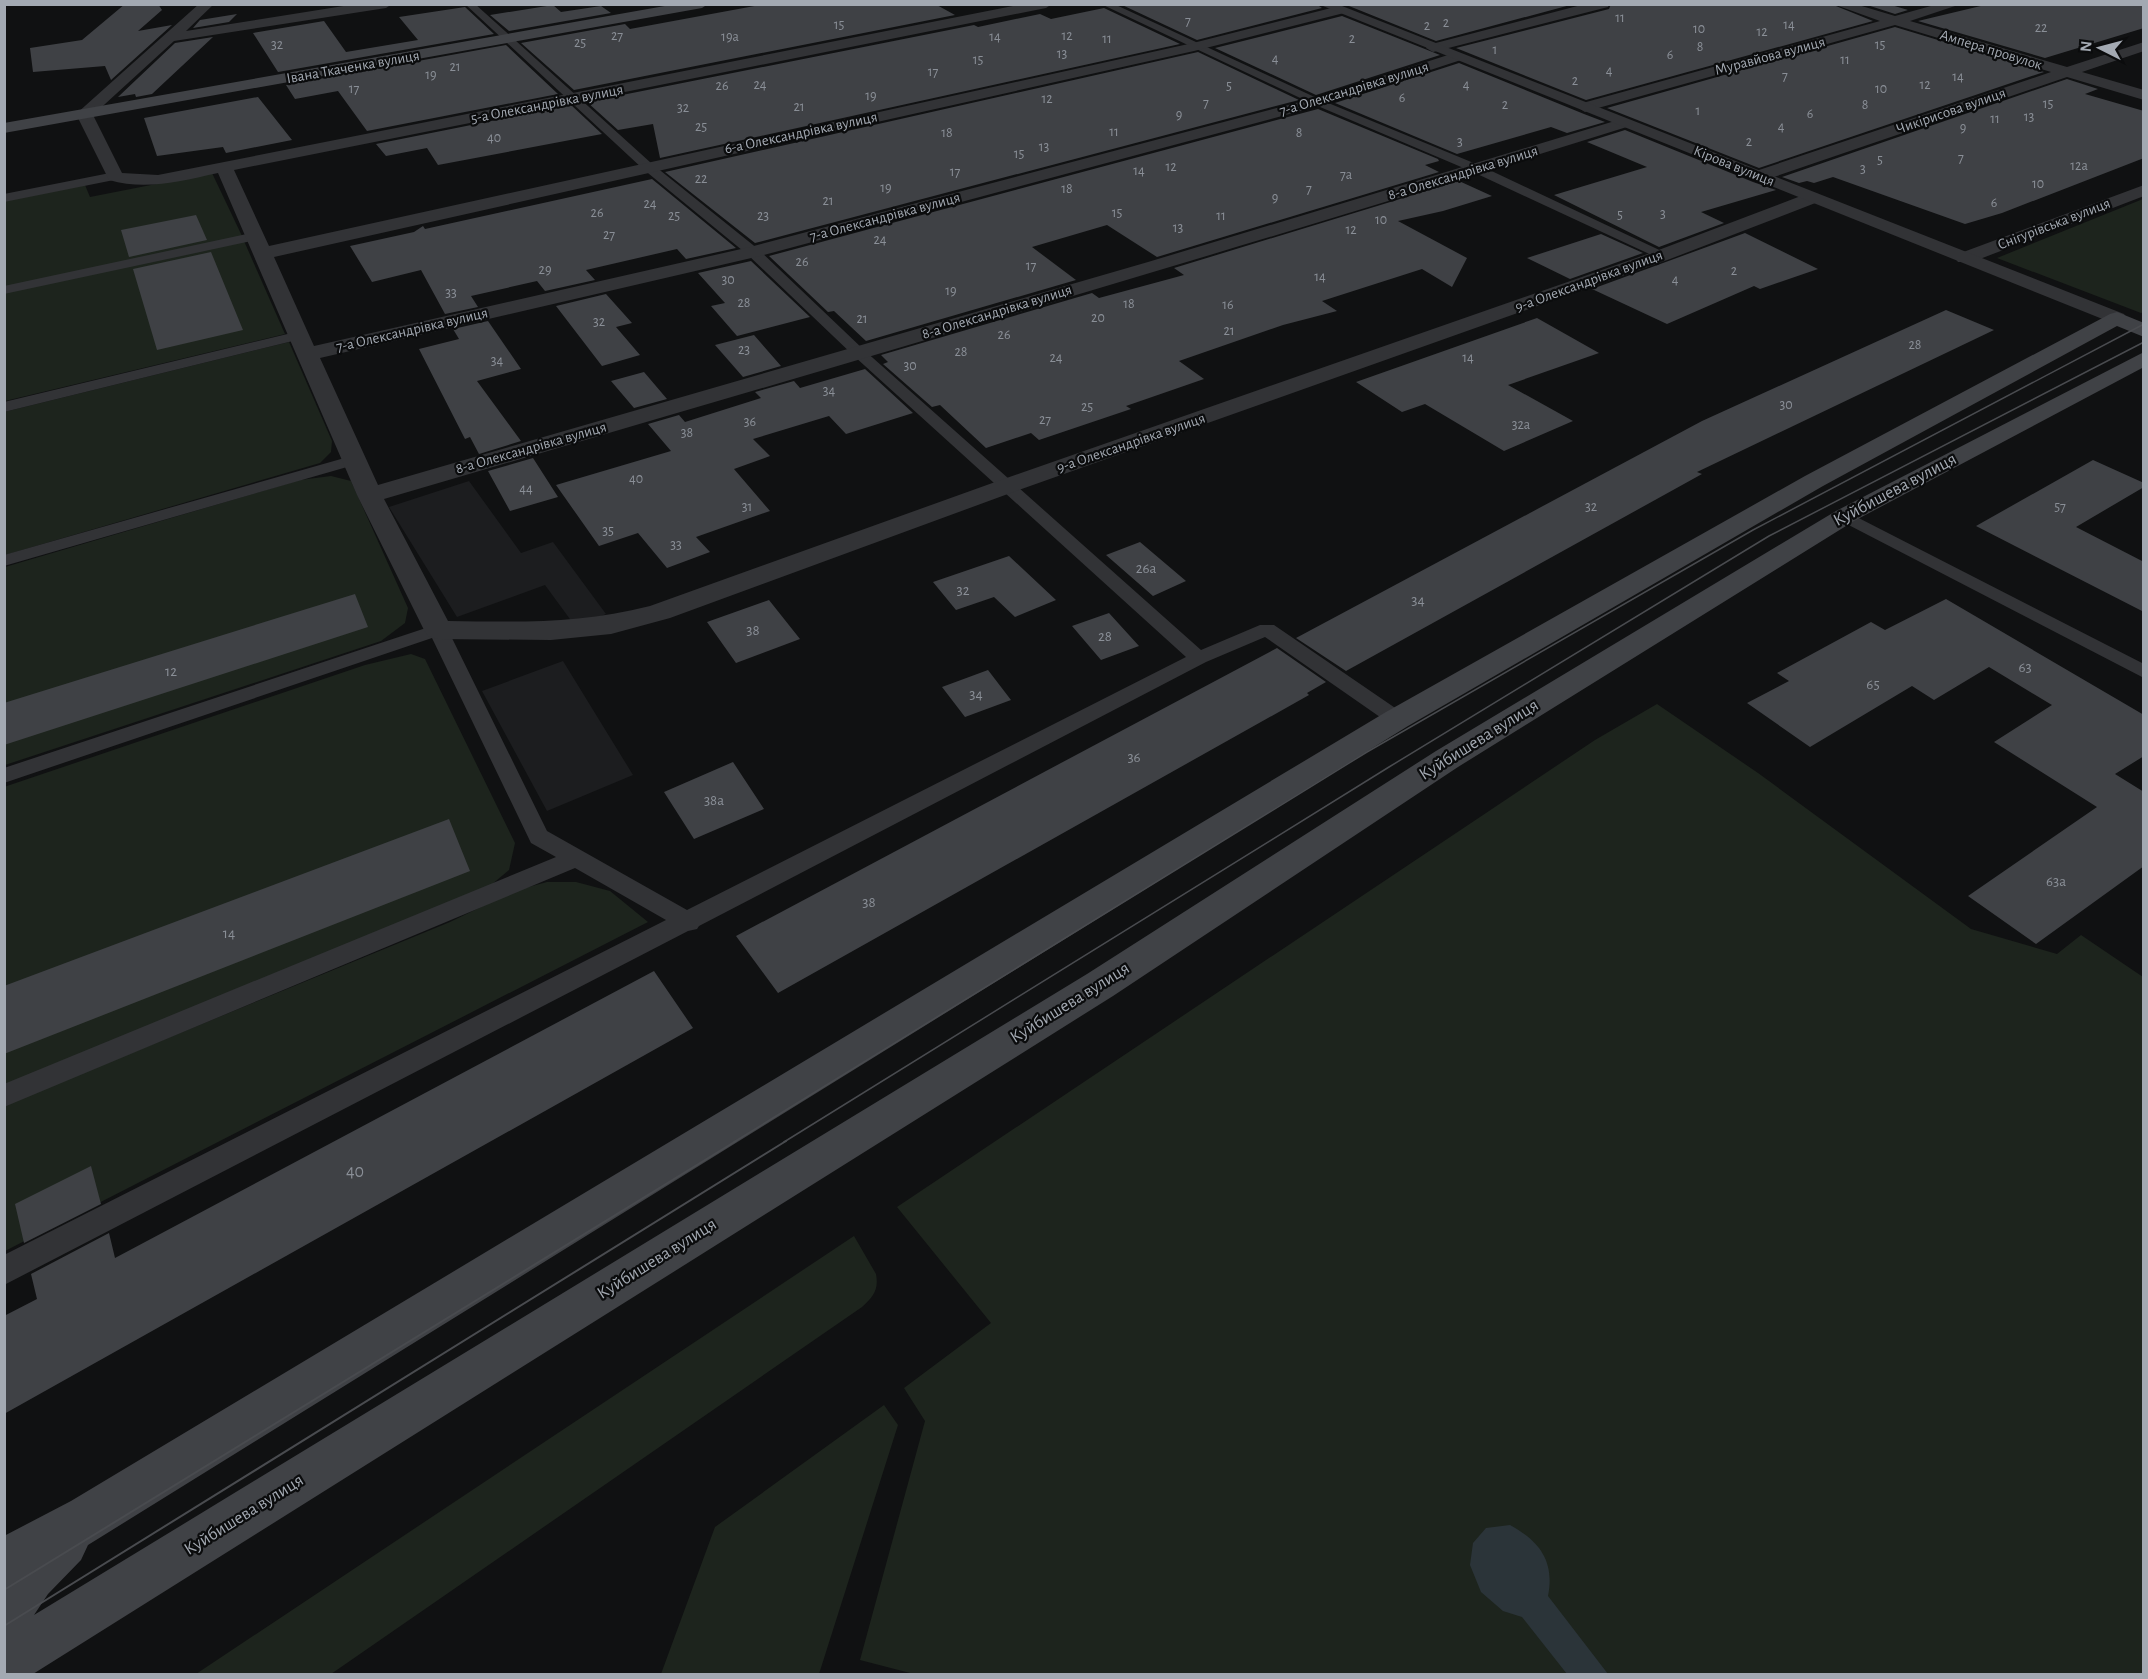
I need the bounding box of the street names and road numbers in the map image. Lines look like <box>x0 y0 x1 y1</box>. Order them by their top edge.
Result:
street label: Ампера провулок <box>1938 27 2044 73</box>
street label: Муравйова вулиця <box>1713 34 1827 78</box>
street label: Івана Ткаченка вулиця <box>285 48 421 86</box>
street label: 7-а Олександрівка вулиця <box>1278 59 1430 119</box>
street label: 5-а Олександрівка вулиця <box>469 82 625 126</box>
street label: Чикірисова вулиця <box>1894 85 2008 137</box>
street label: 6-а Олександрівка вулиця <box>723 109 879 157</box>
street label: 8-а Олександрівка вулиця <box>1386 143 1540 203</box>
street label: Кірова вулиця <box>1691 143 1777 189</box>
street label: 7-а Олександрівка вулиця <box>808 190 962 244</box>
street label: Снігурівська вулиця <box>1995 196 2113 252</box>
street label: 9-а Олександрівка вулиця <box>1513 247 1665 315</box>
street label: 8-а Олександрівка вулиця <box>920 282 1074 342</box>
street label: 7-а Олександрівка вулиця <box>335 305 489 355</box>
street label: 9-а Олександрівка вулиця <box>1055 411 1207 475</box>
street label: 8-а Олександрівка вулиця <box>454 419 608 477</box>
street label: Куйбишева вулиця <box>1830 449 1960 530</box>
street label: Куйбишева вулиця <box>1416 695 1542 784</box>
street label: Куйбишева вулиця <box>1007 958 1133 1047</box>
street label: Куйбишева вулиця <box>594 1214 720 1303</box>
street label: Куйбишева вулиця <box>181 1470 307 1559</box>

